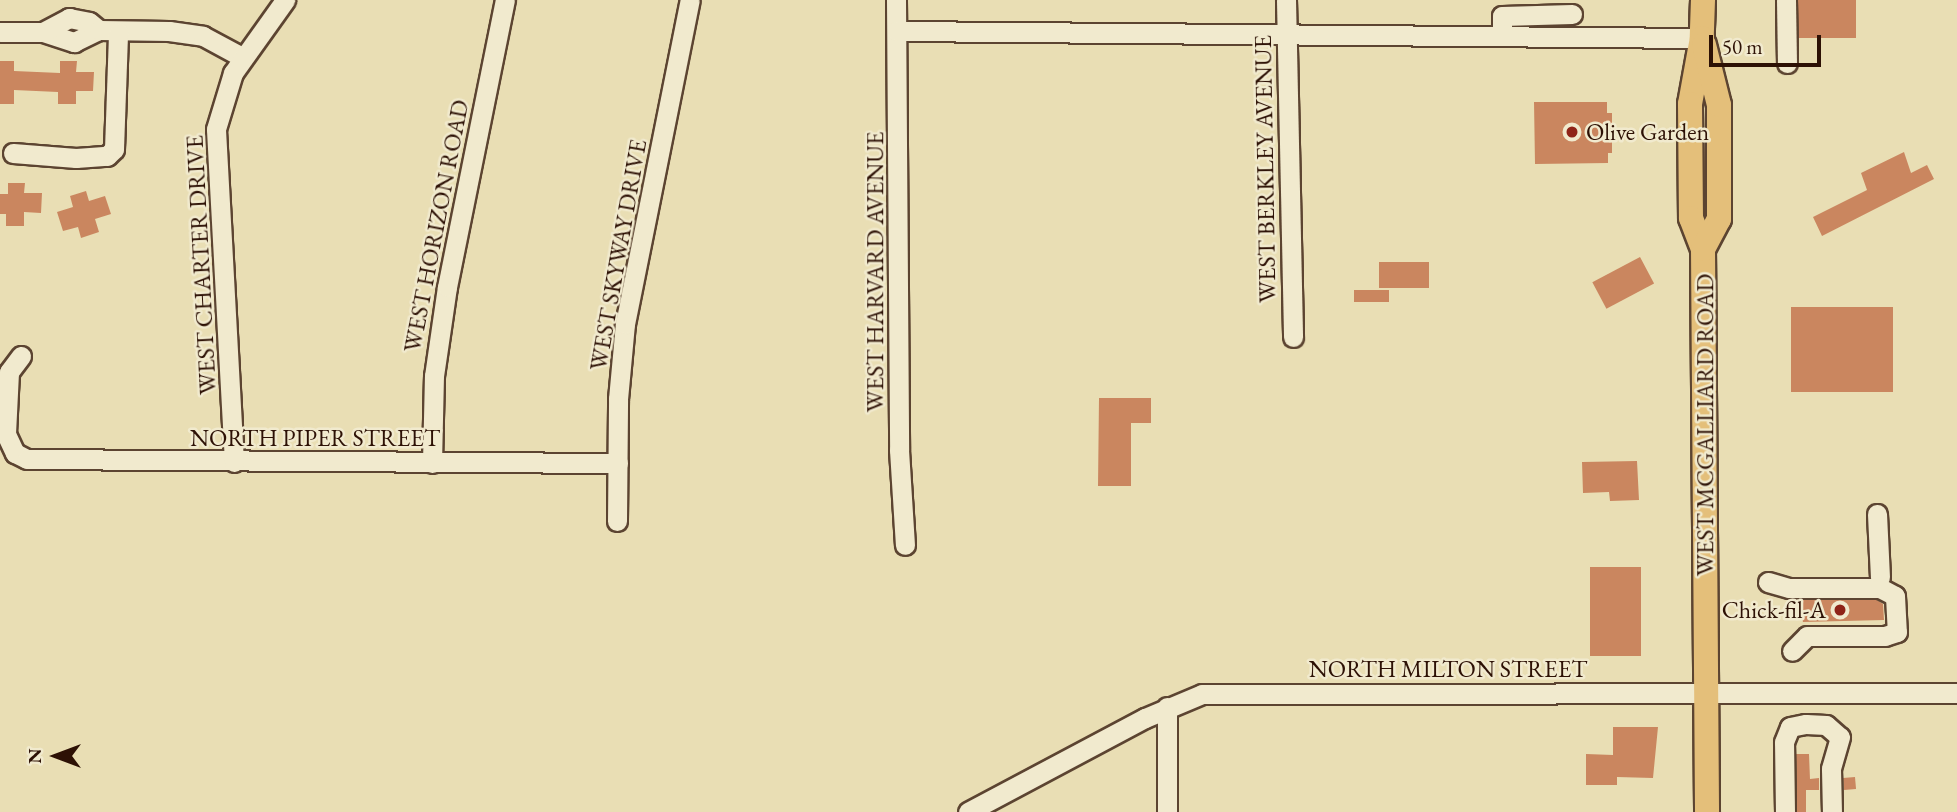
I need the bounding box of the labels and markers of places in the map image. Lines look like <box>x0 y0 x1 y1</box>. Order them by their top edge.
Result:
place label: Olive Garden <box>1586 118 1709 146</box>
marker: Olive Garden <box>1564 124 1580 140</box>
place label: Chick-fil-A <box>1722 596 1826 624</box>
marker: Chick-fil-A <box>1832 602 1848 618</box>

